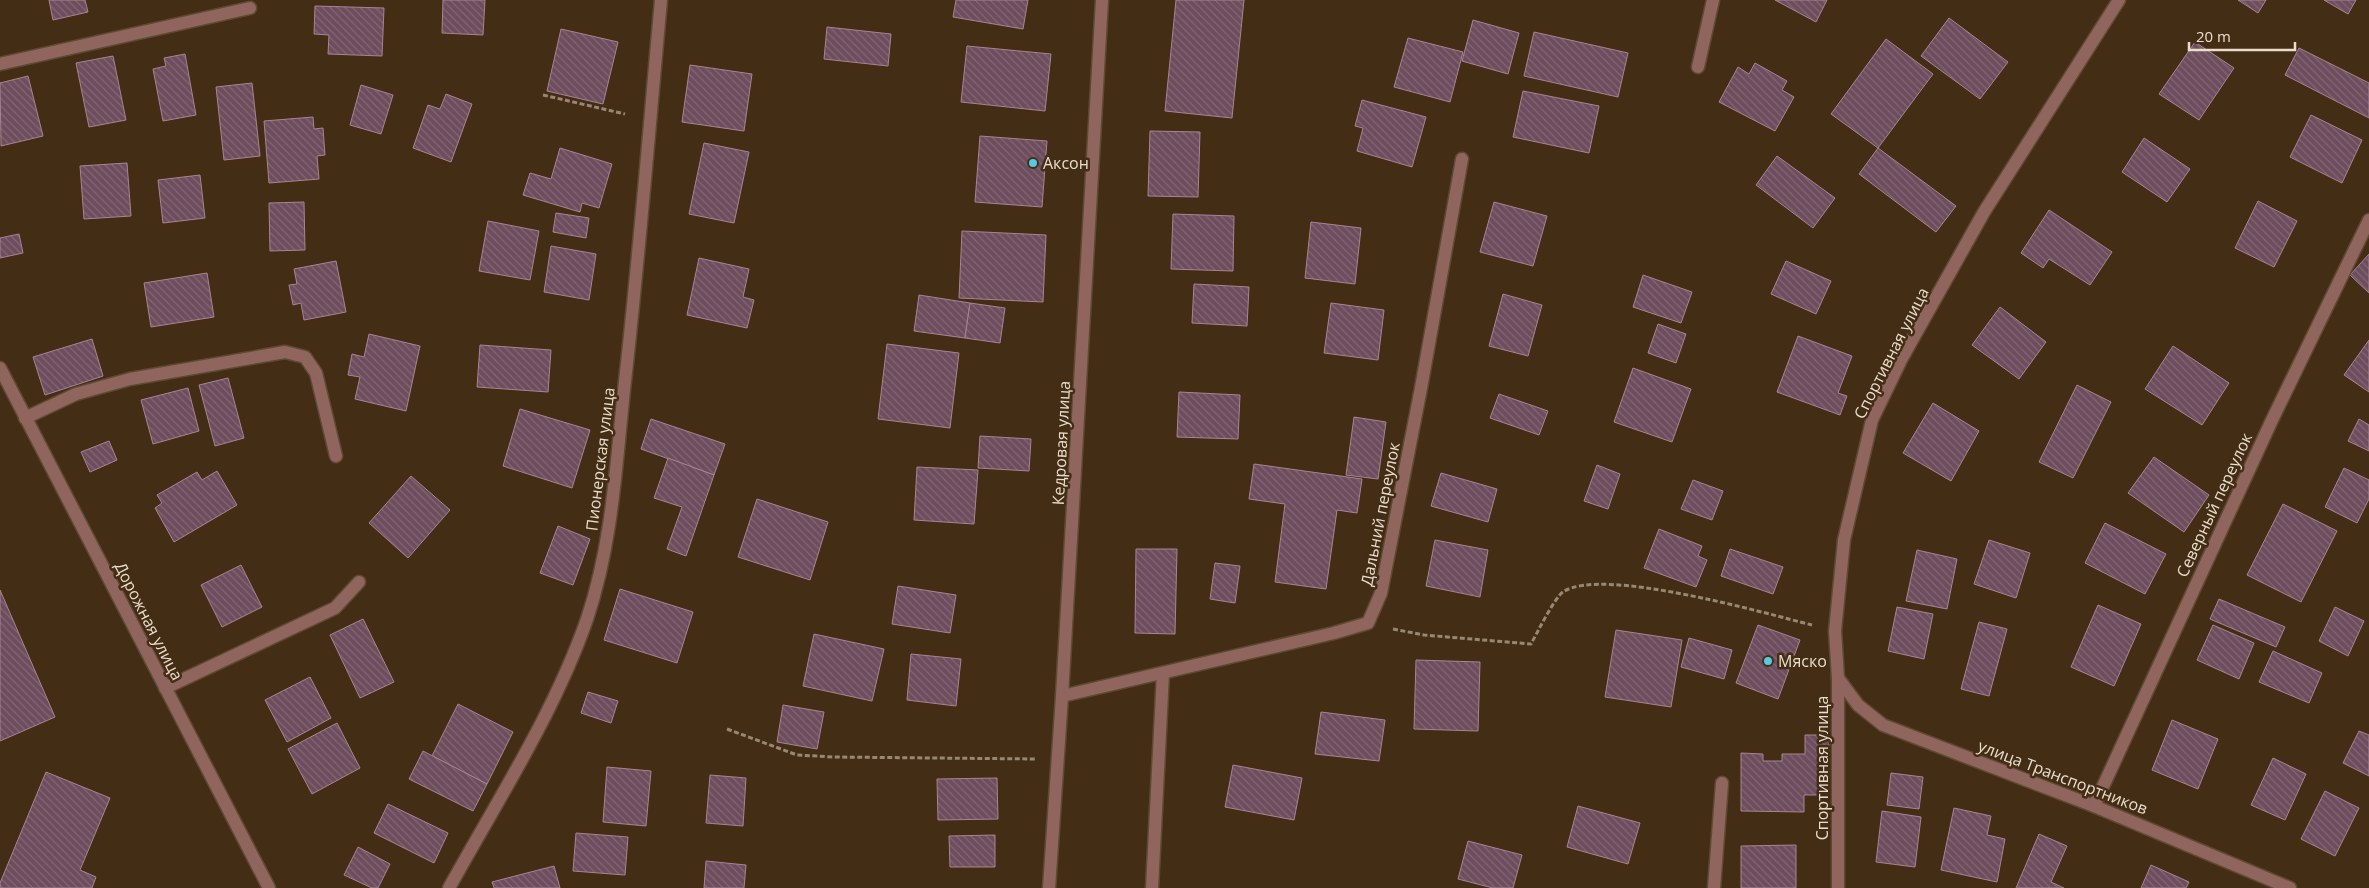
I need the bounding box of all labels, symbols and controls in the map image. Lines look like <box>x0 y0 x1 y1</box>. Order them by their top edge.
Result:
scale bar <box>2189 20 2295 52</box>
text: 20 m <box>2196 26 2231 46</box>
place label: Аксон <box>1043 152 1089 174</box>
marker: Аксон <box>1027 157 1039 169</box>
street label: Спортивная улица <box>1848 284 1934 422</box>
street label: Кедровая улица <box>1047 380 1075 506</box>
street label: Пионерская улица <box>580 386 620 532</box>
street label: Северный переулок <box>2171 429 2257 581</box>
street label: Дальний переулок <box>1355 440 1405 588</box>
street label: Дорожная улица <box>110 558 188 684</box>
place label: Мяско <box>1778 650 1827 672</box>
marker: Мяско <box>1762 655 1774 667</box>
street label: Спортивная улица <box>1811 696 1833 840</box>
street label: улица Транспортников <box>1975 734 2151 820</box>

